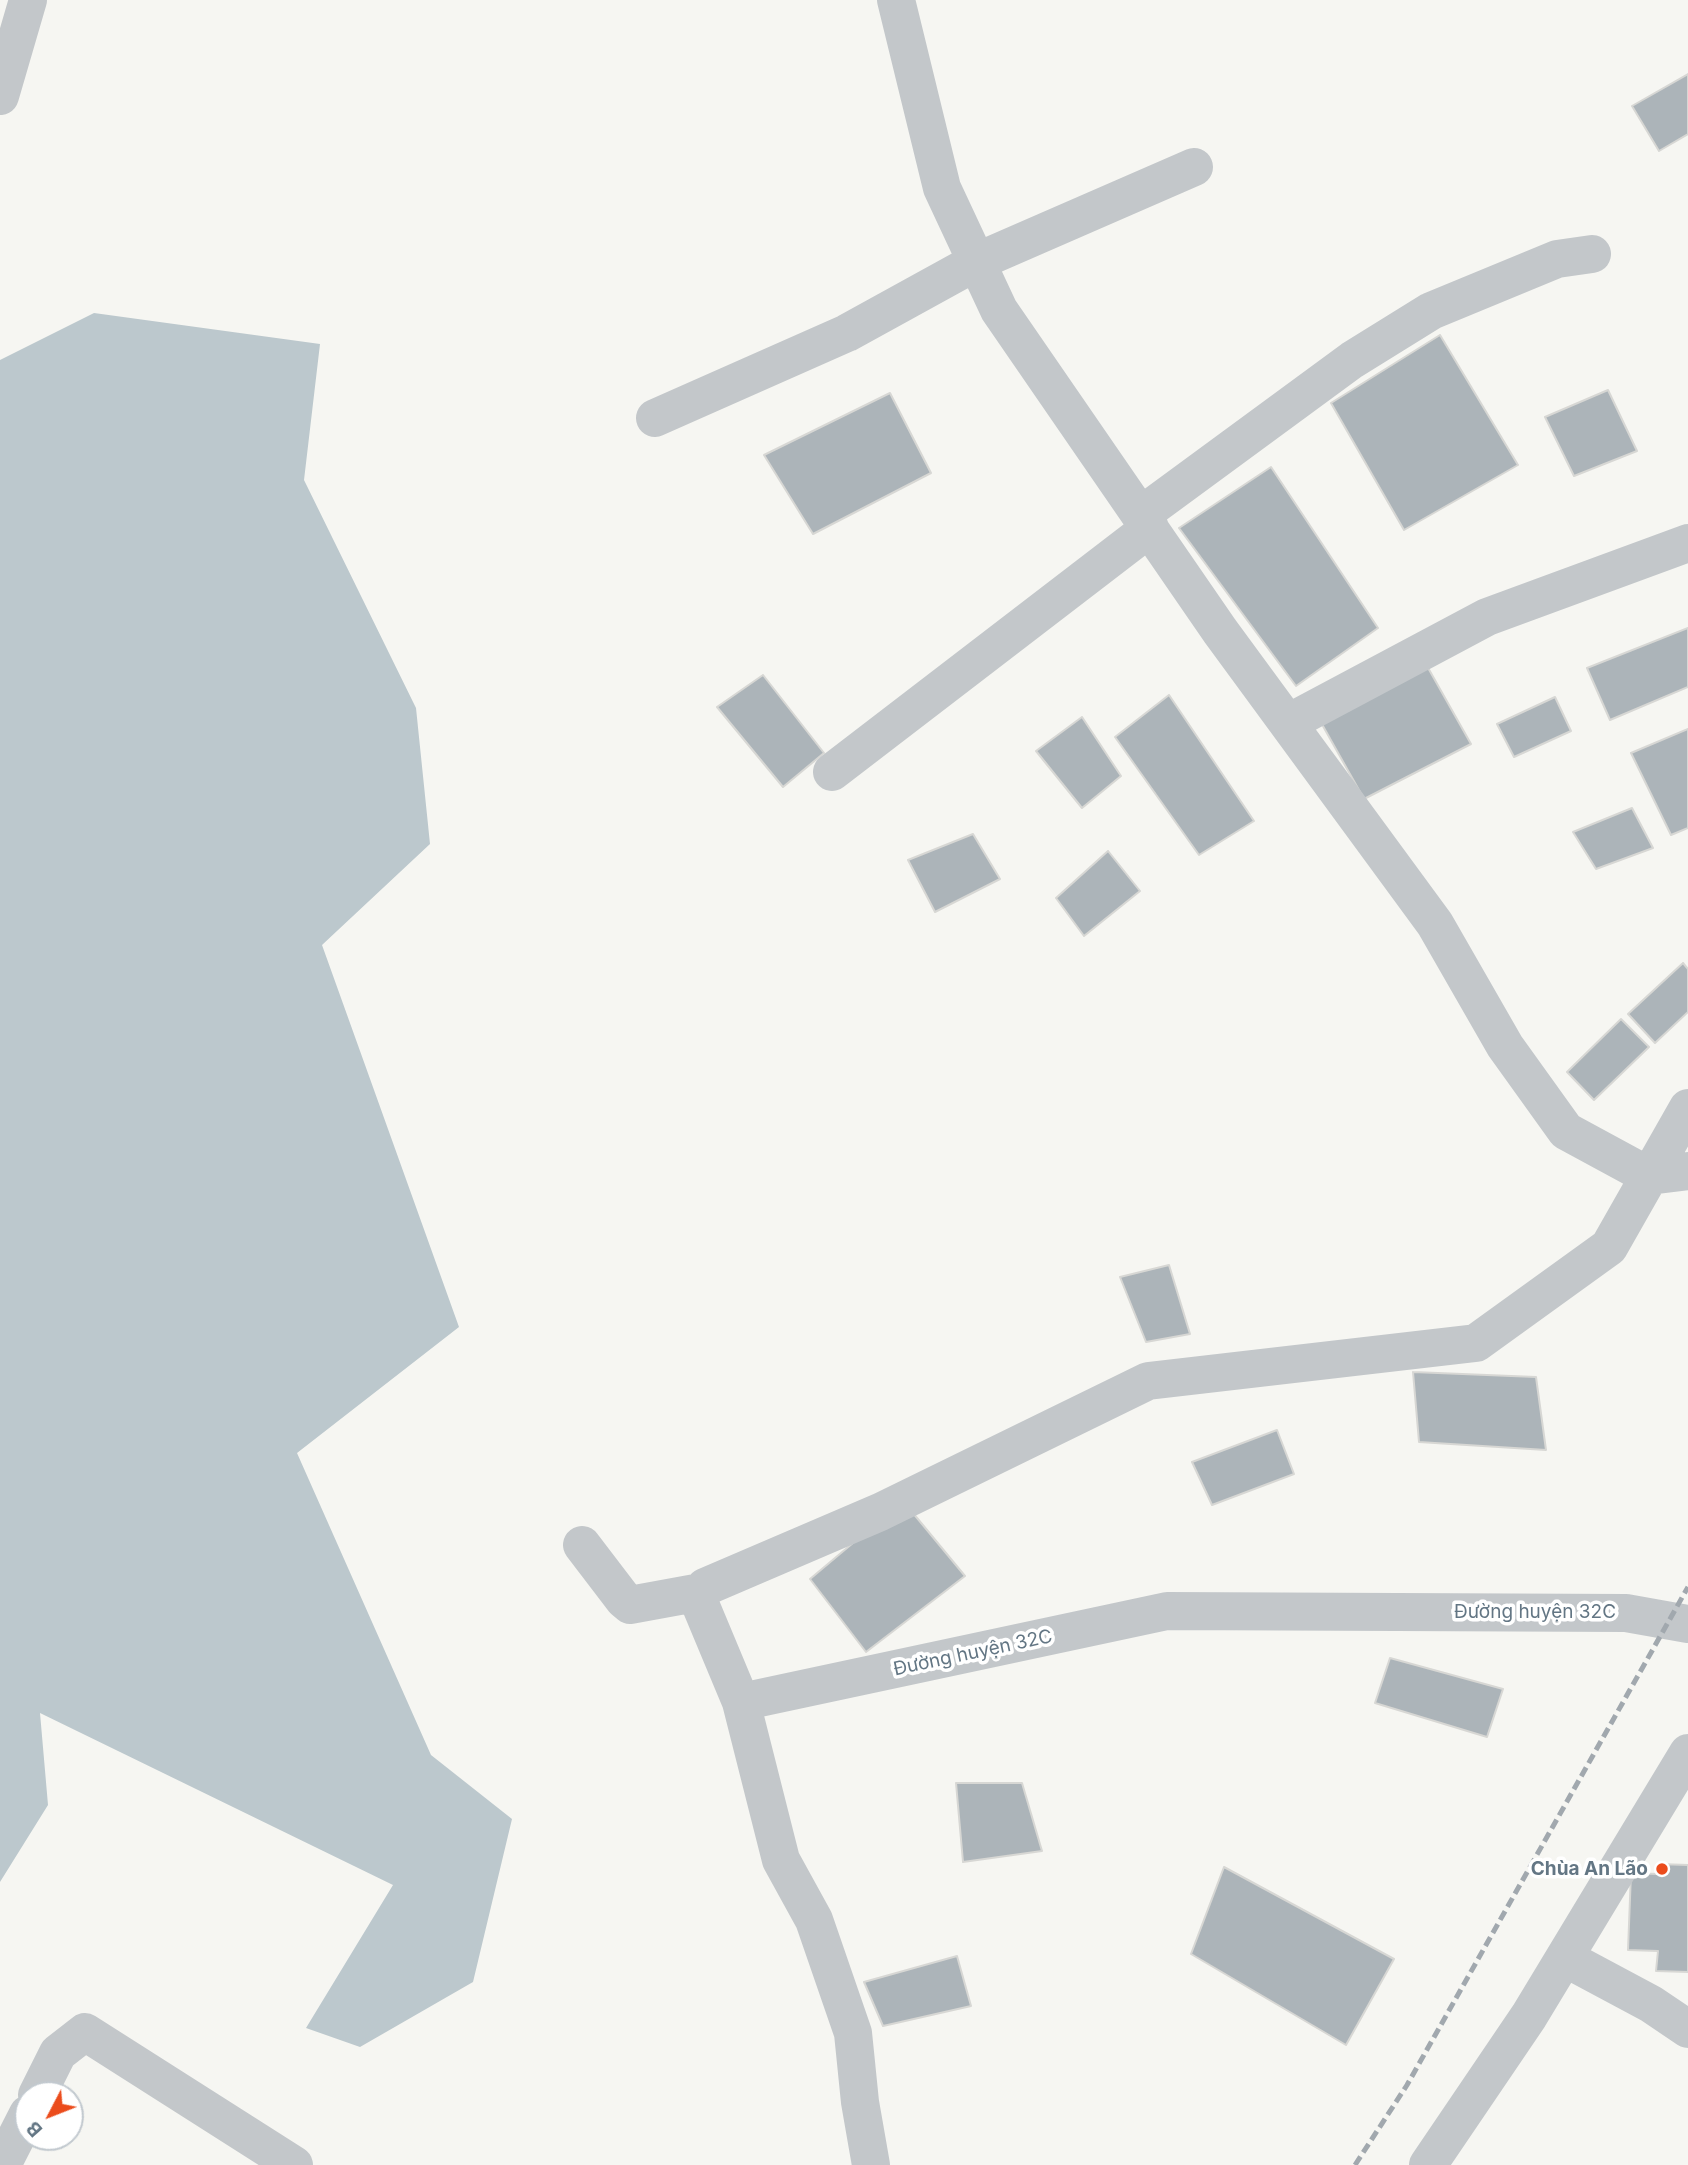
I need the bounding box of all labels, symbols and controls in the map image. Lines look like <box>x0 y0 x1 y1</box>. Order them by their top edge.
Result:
street label: Đường huyện 32C <box>1454 1601 1616 1623</box>
street label: Đường huyện 32C <box>891 1625 1055 1681</box>
place label: Chùa An Lão <box>1531 1858 1648 1880</box>
marker: Chùa An Lão <box>1654 1861 1670 1877</box>
north arrow <box>14 2081 84 2151</box>
text: B <box>22 2117 47 2141</box>

